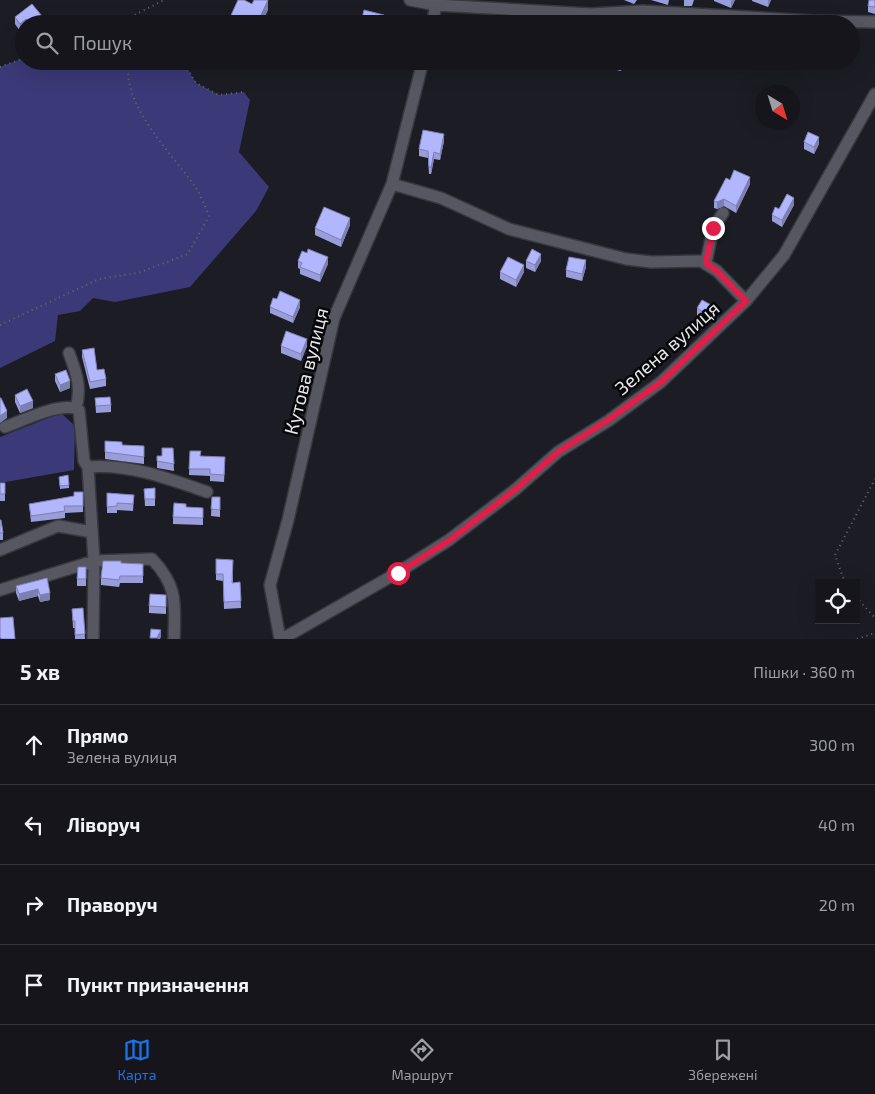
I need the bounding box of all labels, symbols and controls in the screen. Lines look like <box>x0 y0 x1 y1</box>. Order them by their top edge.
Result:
search box <box>15 15 860 70</box>
icon: search <box>33 29 61 57</box>
text: Пошук <box>73 31 132 54</box>
north arrow <box>755 85 800 130</box>
route end <box>702 217 725 240</box>
street label: Зелена вулиця <box>610 296 724 400</box>
street label: Кутова вулиця <box>279 305 333 437</box>
route start <box>387 562 410 585</box>
map controls <box>815 579 860 624</box>
button: locate <box>815 579 860 624</box>
text: 5 хв <box>20 659 60 684</box>
text: Пішки · 360 m <box>753 662 855 681</box>
text: Прямо <box>67 724 129 747</box>
icon: ahead <box>20 731 48 759</box>
text: 300 m <box>809 735 855 754</box>
text: Зелена вулиця <box>67 747 177 766</box>
icon: left <box>20 811 48 839</box>
text: Ліворуч <box>67 813 140 836</box>
text: 40 m <box>818 815 855 834</box>
icon: right <box>20 891 48 919</box>
text: Праворуч <box>67 893 158 916</box>
text: 20 m <box>819 895 855 914</box>
icon: arrive <box>20 971 48 999</box>
text: Пункт призначення <box>67 973 249 996</box>
tab: Карта <box>118 1036 156 1083</box>
tab: Маршрут <box>391 1036 453 1083</box>
tab: Збережені <box>688 1036 757 1083</box>

